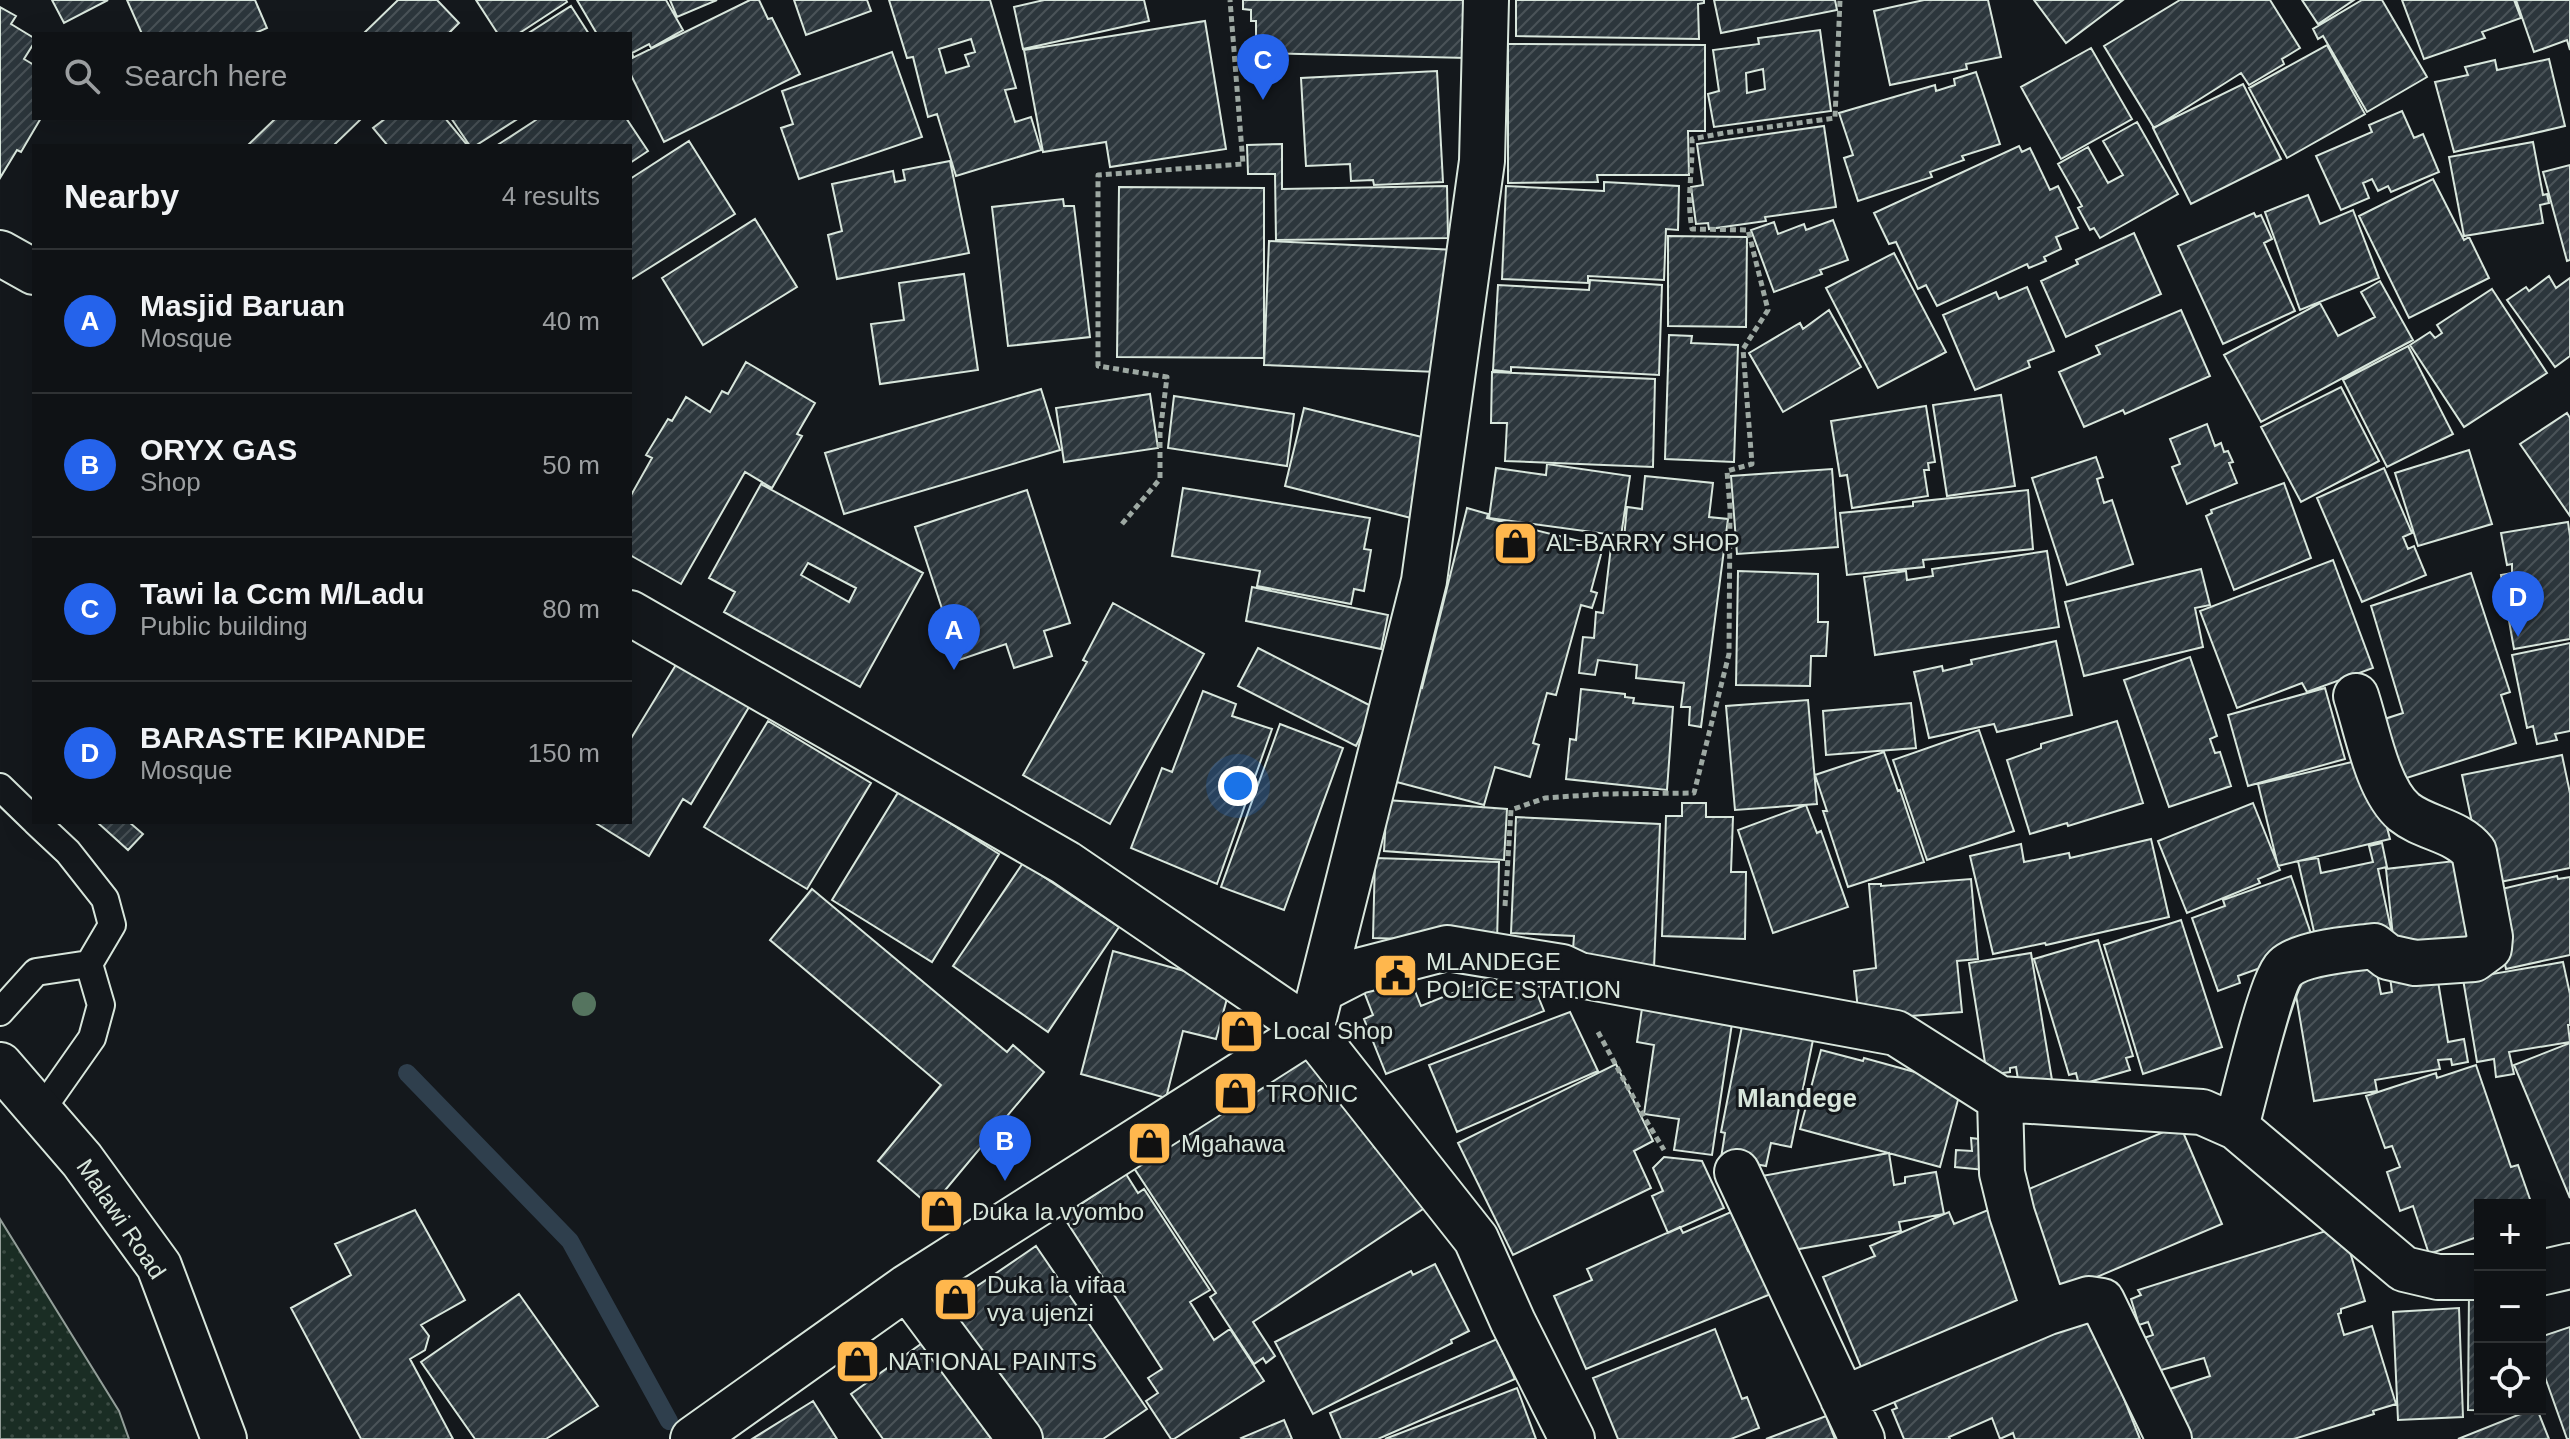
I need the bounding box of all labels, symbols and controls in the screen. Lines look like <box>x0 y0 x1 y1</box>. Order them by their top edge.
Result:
search box <box>32 32 632 120</box>
pin: C <box>1237 34 1289 100</box>
icon: search <box>60 54 104 98</box>
text: Search here <box>124 59 287 92</box>
text: Nearby <box>64 177 179 215</box>
text: 4 results <box>502 181 600 211</box>
text: Masjid Baruan <box>140 289 345 322</box>
text: A <box>81 306 99 336</box>
text: 40 m <box>542 306 600 336</box>
text: Mosque <box>140 323 233 353</box>
text: ORYX GAS <box>140 433 297 466</box>
text: B <box>81 450 99 480</box>
text: 50 m <box>542 450 600 480</box>
text: Shop <box>140 467 201 497</box>
shop icon: AL-BARRY SHOP <box>1491 519 1539 567</box>
place label: AL-BARRY SHOP <box>1546 529 1740 556</box>
pin: D <box>2492 571 2544 637</box>
text: Tawi la Ccm M/Ladu <box>140 577 425 610</box>
text: C <box>81 594 99 624</box>
text: 80 m <box>542 594 600 624</box>
pin: A <box>928 604 980 670</box>
text: Public building <box>140 611 308 641</box>
text: BARASTE KIPANDE <box>140 721 426 754</box>
text: D <box>81 738 99 768</box>
text: 150 m <box>528 738 600 768</box>
text: Mosque <box>140 755 233 785</box>
your location <box>1218 766 1258 806</box>
place label: MLANDEGE POLICE STATION <box>1426 948 1621 1003</box>
public building icon: MLANDEGE POLICE STATION <box>1371 952 1419 1000</box>
shop icon: Local Shop <box>1218 1007 1266 1055</box>
place label: Local Shop <box>1273 1017 1393 1044</box>
shop icon: TRONIC <box>1211 1070 1259 1118</box>
place label: TRONIC <box>1266 1080 1358 1107</box>
district label: Mlandege <box>1737 1083 1857 1113</box>
pin: B <box>979 1115 1031 1181</box>
shop icon: Mgahawa <box>1126 1120 1174 1168</box>
place label: Mgahawa <box>1181 1130 1286 1157</box>
street label: Malawi Road <box>71 1154 171 1284</box>
shop icon: Duka la vyombo <box>917 1188 965 1236</box>
place label: Duka la vyombo <box>972 1198 1144 1225</box>
map controls <box>2474 1199 2546 1415</box>
button: + <box>2474 1199 2546 1271</box>
place label: Duka la vifaa vya ujenzi <box>987 1271 1126 1326</box>
button: − <box>2474 1271 2546 1343</box>
shop icon: Duka la vifaa vya ujenzi <box>932 1275 980 1323</box>
shop icon: NATIONAL PAINTS <box>833 1338 881 1386</box>
button: locate <box>2474 1343 2546 1415</box>
place label: NATIONAL PAINTS <box>888 1348 1097 1375</box>

